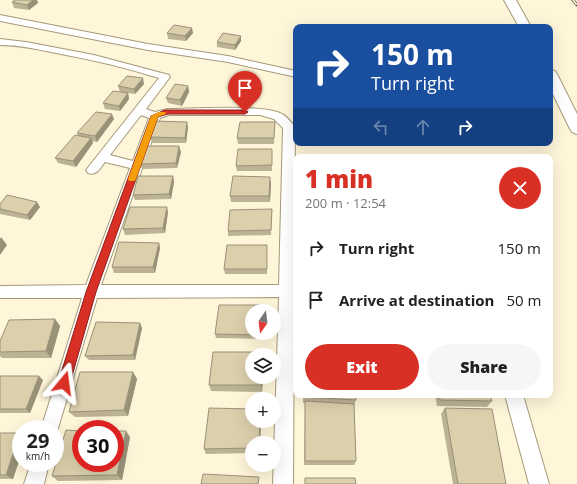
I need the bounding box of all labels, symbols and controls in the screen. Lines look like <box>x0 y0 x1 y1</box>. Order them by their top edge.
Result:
text: 150 m <box>371 35 454 73</box>
icon: right <box>305 40 357 92</box>
pin <box>228 71 262 112</box>
text: Turn right <box>371 71 454 95</box>
icon: arrive <box>234 77 256 99</box>
icon: left <box>370 116 392 138</box>
icon: ahead <box>412 116 434 138</box>
icon: right <box>454 116 476 138</box>
text: 1 min <box>305 162 373 195</box>
button: close <box>499 167 541 209</box>
text: 200 m · 12:54 <box>305 194 386 212</box>
icon: right <box>305 237 327 259</box>
text: Turn right <box>339 238 414 258</box>
text: 150 m <box>497 238 541 258</box>
icon: arrive <box>305 289 327 311</box>
text: Arrive at destination <box>339 290 494 310</box>
text: 50 m <box>506 290 541 310</box>
north arrow <box>245 304 281 340</box>
map controls <box>245 304 281 472</box>
button: Exit <box>305 344 419 390</box>
button: Share <box>427 344 541 390</box>
button: layers <box>245 348 281 384</box>
position arrow <box>43 362 85 404</box>
button: + <box>245 392 281 428</box>
speed limit sign: 30 <box>72 420 124 472</box>
text: 29 <box>27 427 49 454</box>
button: − <box>245 436 281 472</box>
text: km/h <box>26 449 50 463</box>

